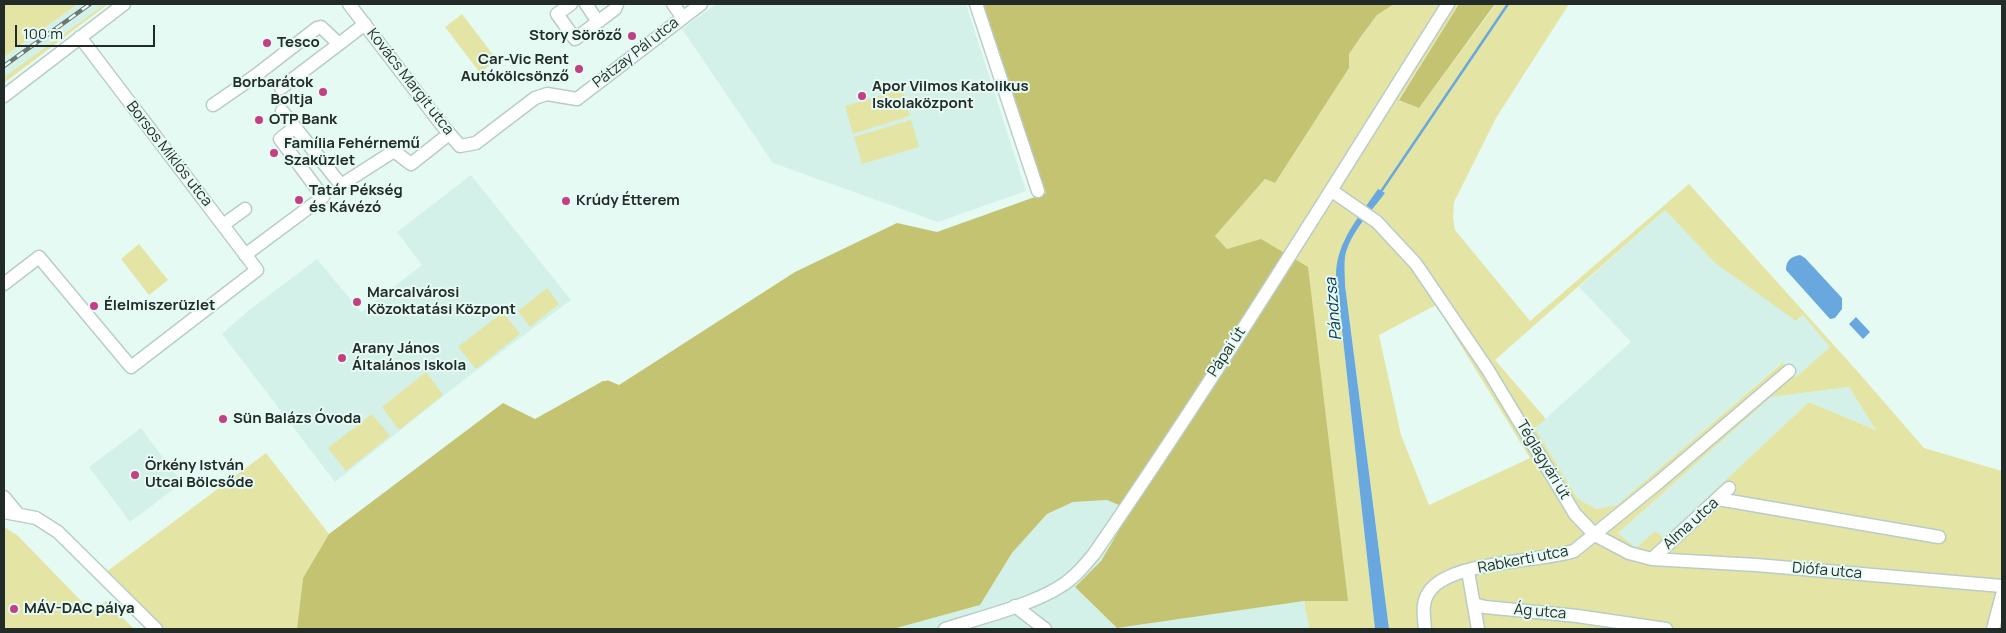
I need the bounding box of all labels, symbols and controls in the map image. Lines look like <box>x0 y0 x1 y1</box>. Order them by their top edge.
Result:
street label: Pátzay Pál utca <box>589 14 683 92</box>
scale bar <box>18 15 158 47</box>
text: 100 m <box>23 23 63 44</box>
street label: Kovács Margit utca <box>363 25 457 139</box>
place label: Story Söröző <box>529 27 622 45</box>
marker: Story Söröző <box>626 30 638 42</box>
place label: Tesco <box>277 34 320 52</box>
marker: Tesco <box>261 37 273 49</box>
place label: Car-Vic Rent Autókölcsönző <box>461 51 569 86</box>
marker: Car-Vic Rent Autókölcsönző <box>573 63 585 75</box>
place label: Borbarátok Boltja <box>233 74 313 109</box>
place label: Apor Vilmos Katolikus Iskolaközpont <box>872 78 1029 113</box>
marker: Borbarátok Boltja <box>317 86 329 98</box>
marker: Apor Vilmos Katolikus Iskolaközpont <box>856 90 868 102</box>
street label: Borsos Miklós utca <box>122 98 216 210</box>
place label: OTP Bank <box>269 111 337 129</box>
marker: OTP Bank <box>253 114 265 126</box>
place label: Família Fehérnemű Szaküzlet <box>284 135 420 170</box>
marker: Família Fehérnemű Szaküzlet <box>268 147 280 159</box>
place label: Tatár Pékség és Kávézó <box>309 182 403 217</box>
place label: Krúdy Étterem <box>576 192 680 210</box>
marker: Tatár Pékség és Kávézó <box>293 194 305 206</box>
marker: Krúdy Étterem <box>560 195 572 207</box>
water label: Pándzsa <box>1322 277 1346 341</box>
place label: Marcalvárosi Közoktatási Központ <box>367 284 516 319</box>
marker: Marcalvárosi Közoktatási Központ <box>351 296 363 308</box>
place label: Élelmiszerüzlet <box>104 297 216 315</box>
marker: Élelmiszerüzlet <box>88 300 100 312</box>
street label: Pápai út <box>1204 324 1250 380</box>
place label: Arany János Általános Iskola <box>352 340 466 375</box>
marker: Arany János Általános Iskola <box>336 352 348 364</box>
place label: Sün Balázs Óvoda <box>233 410 361 428</box>
marker: Sün Balázs Óvoda <box>217 413 229 425</box>
street label: Téglagyári út <box>1512 417 1574 503</box>
place label: Örkény István Utcai Bölcsőde <box>145 457 253 492</box>
marker: Örkény István Utcai Bölcsőde <box>129 469 141 481</box>
street label: Alma utca <box>1660 494 1722 554</box>
street label: Rabkerti utca <box>1476 542 1570 578</box>
street label: Diófa utca <box>1791 559 1863 583</box>
place label: MÁV-DAC pálya <box>24 600 135 618</box>
street label: Ág utca <box>1513 601 1567 623</box>
marker: MÁV-DAC pálya <box>8 603 20 615</box>

